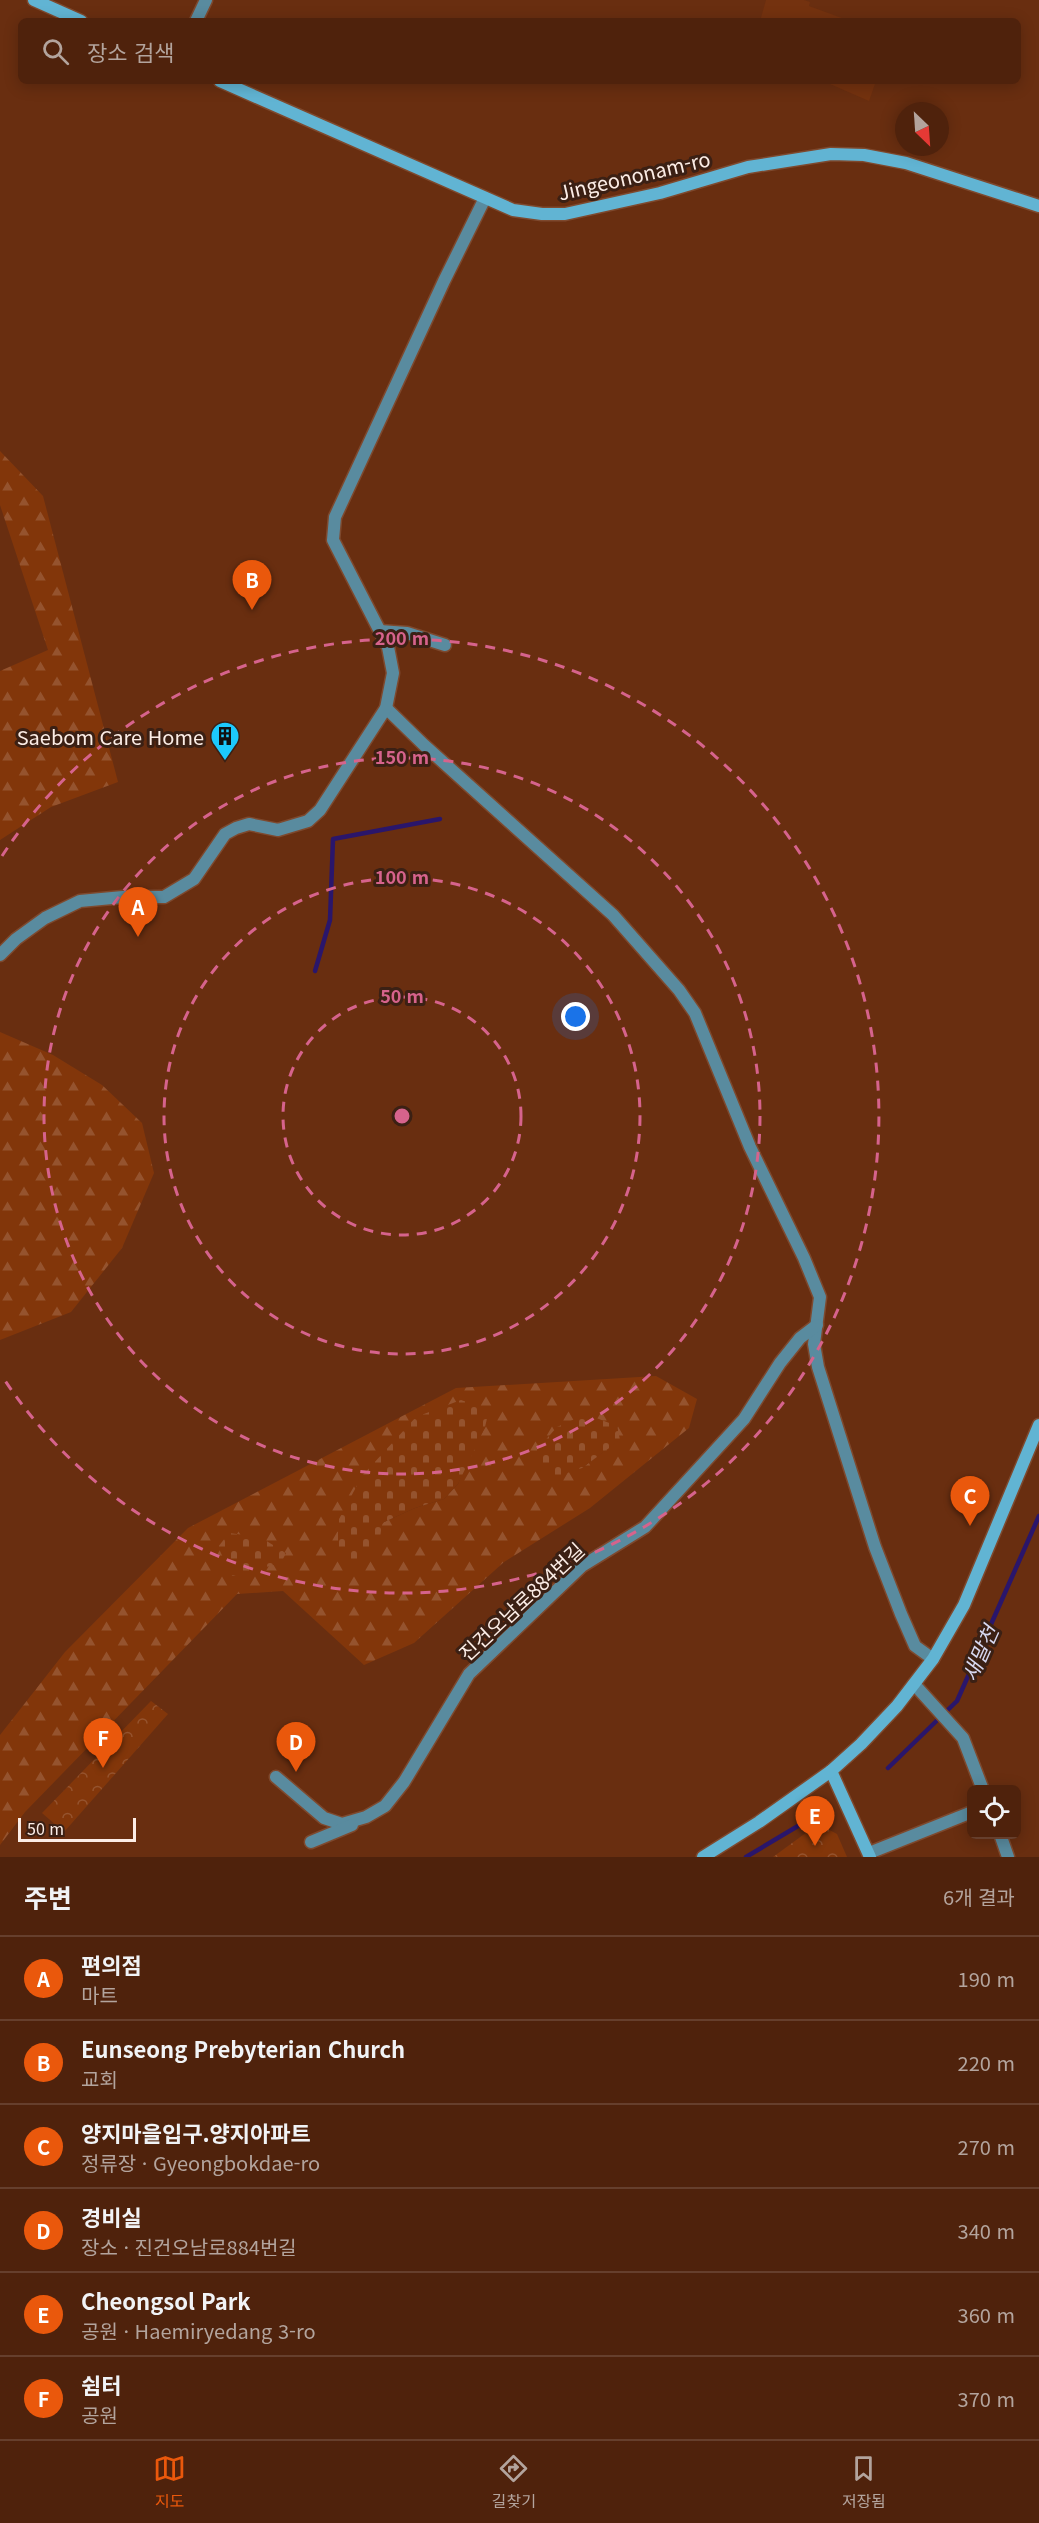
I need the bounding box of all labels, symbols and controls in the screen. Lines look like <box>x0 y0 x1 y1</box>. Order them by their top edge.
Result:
search box <box>18 18 1021 84</box>
icon: search <box>39 35 72 68</box>
text: 장소 검색 <box>87 35 174 67</box>
north arrow <box>895 102 949 156</box>
street label: Jingeononam-ro <box>555 143 713 207</box>
pin: B <box>232 560 272 610</box>
text: 200 m <box>375 624 429 650</box>
building icon: Saebom Care Home <box>209 720 241 762</box>
place label: Saebom Care Home <box>17 722 204 751</box>
text: 150 m <box>375 743 429 769</box>
text: 100 m <box>375 863 429 889</box>
pin: A <box>118 888 158 937</box>
text: 50 m <box>380 982 424 1008</box>
your location <box>561 1002 590 1031</box>
centre of rings <box>392 1106 412 1126</box>
pin: C <box>950 1476 990 1526</box>
street label: 진건오남로884번길 <box>452 1535 590 1667</box>
water label: 새말천 <box>954 1618 1006 1686</box>
pin: F <box>84 1718 122 1768</box>
pin: D <box>276 1722 316 1772</box>
map controls <box>967 1785 1021 1839</box>
button: locate <box>967 1785 1021 1839</box>
pin: E <box>796 1796 834 1846</box>
scale bar <box>18 1815 136 1842</box>
text: 50 m <box>27 1816 64 1840</box>
text: 주변 <box>24 1878 72 1915</box>
text: 6개 결과 <box>943 1882 1015 1911</box>
text: 편의점 <box>81 1948 142 1980</box>
text: A <box>37 1964 50 1993</box>
text: 190 m <box>958 1964 1015 1993</box>
text: 마트 <box>81 1980 118 2009</box>
text: Eunseong Prebyterian Church <box>81 2032 405 2064</box>
text: B <box>37 2048 50 2077</box>
text: 220 m <box>958 2048 1015 2077</box>
text: 교회 <box>81 2064 118 2093</box>
text: 양지마을입구.양지아파트 <box>81 2116 311 2148</box>
text: C <box>37 2132 50 2161</box>
text: 270 m <box>958 2132 1015 2161</box>
text: 정류장 · Gyeongbokdae-ro <box>81 2148 320 2177</box>
text: 경비실 <box>81 2200 142 2232</box>
text: D <box>36 2216 51 2245</box>
text: 340 m <box>958 2216 1015 2245</box>
text: 장소 · 진건오남로884번길 <box>81 2232 297 2261</box>
text: Cheongsol Park <box>81 2284 251 2316</box>
text: E <box>37 2300 50 2329</box>
text: 360 m <box>958 2300 1015 2329</box>
text: 공원 · Haemiryedang 3-ro <box>81 2316 316 2345</box>
text: 쉼터 <box>81 2368 121 2400</box>
text: F <box>38 2384 49 2413</box>
text: 370 m <box>958 2384 1015 2413</box>
text: 공원 <box>81 2400 118 2429</box>
tab: 지도 <box>153 2452 186 2512</box>
tab: 길찾기 <box>492 2452 536 2512</box>
tab: 저장됨 <box>842 2452 886 2512</box>

